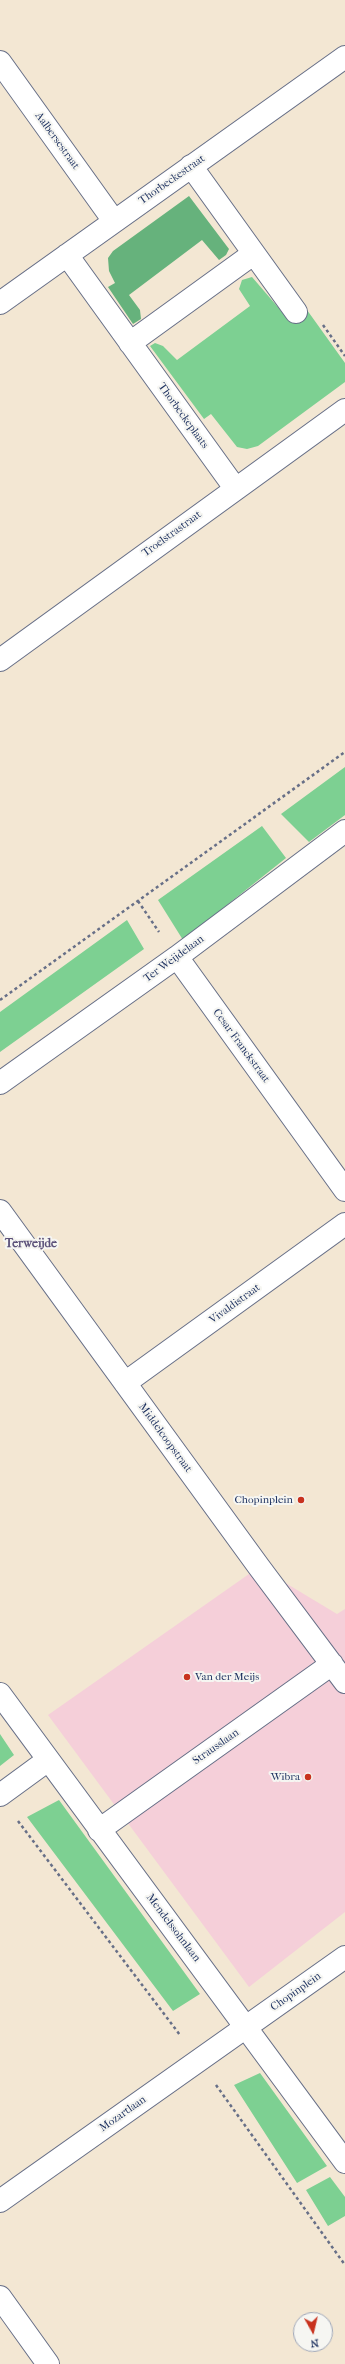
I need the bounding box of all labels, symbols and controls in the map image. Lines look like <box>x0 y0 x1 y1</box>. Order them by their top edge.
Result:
street label: Aalbersestraat <box>32 110 82 172</box>
street label: Thorbeckestraat <box>136 152 208 208</box>
street label: Thorbeckeplaats <box>155 381 211 451</box>
street label: Troelstrastraat <box>140 508 204 560</box>
street label: Ter Weijdelaan <box>141 933 207 985</box>
street label: Cesar Franckstraat <box>210 1006 272 1086</box>
district label: Terweijde <box>5 1237 57 1251</box>
street label: Vivaldistraat <box>207 1281 263 1327</box>
street label: Middelcoopstraat <box>135 1401 195 1475</box>
place label: Chopinplein <box>234 1493 293 1507</box>
marker: Chopinplein <box>296 1495 306 1505</box>
place label: Van der Meijs <box>195 1670 259 1684</box>
marker: Van der Meijs <box>182 1672 192 1682</box>
street label: Strausslaan <box>190 1726 242 1768</box>
place label: Wibra <box>271 1770 300 1784</box>
marker: Wibra <box>303 1772 313 1782</box>
street label: Mendelssohnlaan <box>143 1891 203 1965</box>
street label: Chopinplein <box>268 1970 324 2014</box>
street label: Mozartlaan <box>97 2093 149 2135</box>
north arrow <box>293 2312 333 2352</box>
text: N <box>310 2336 320 2350</box>

